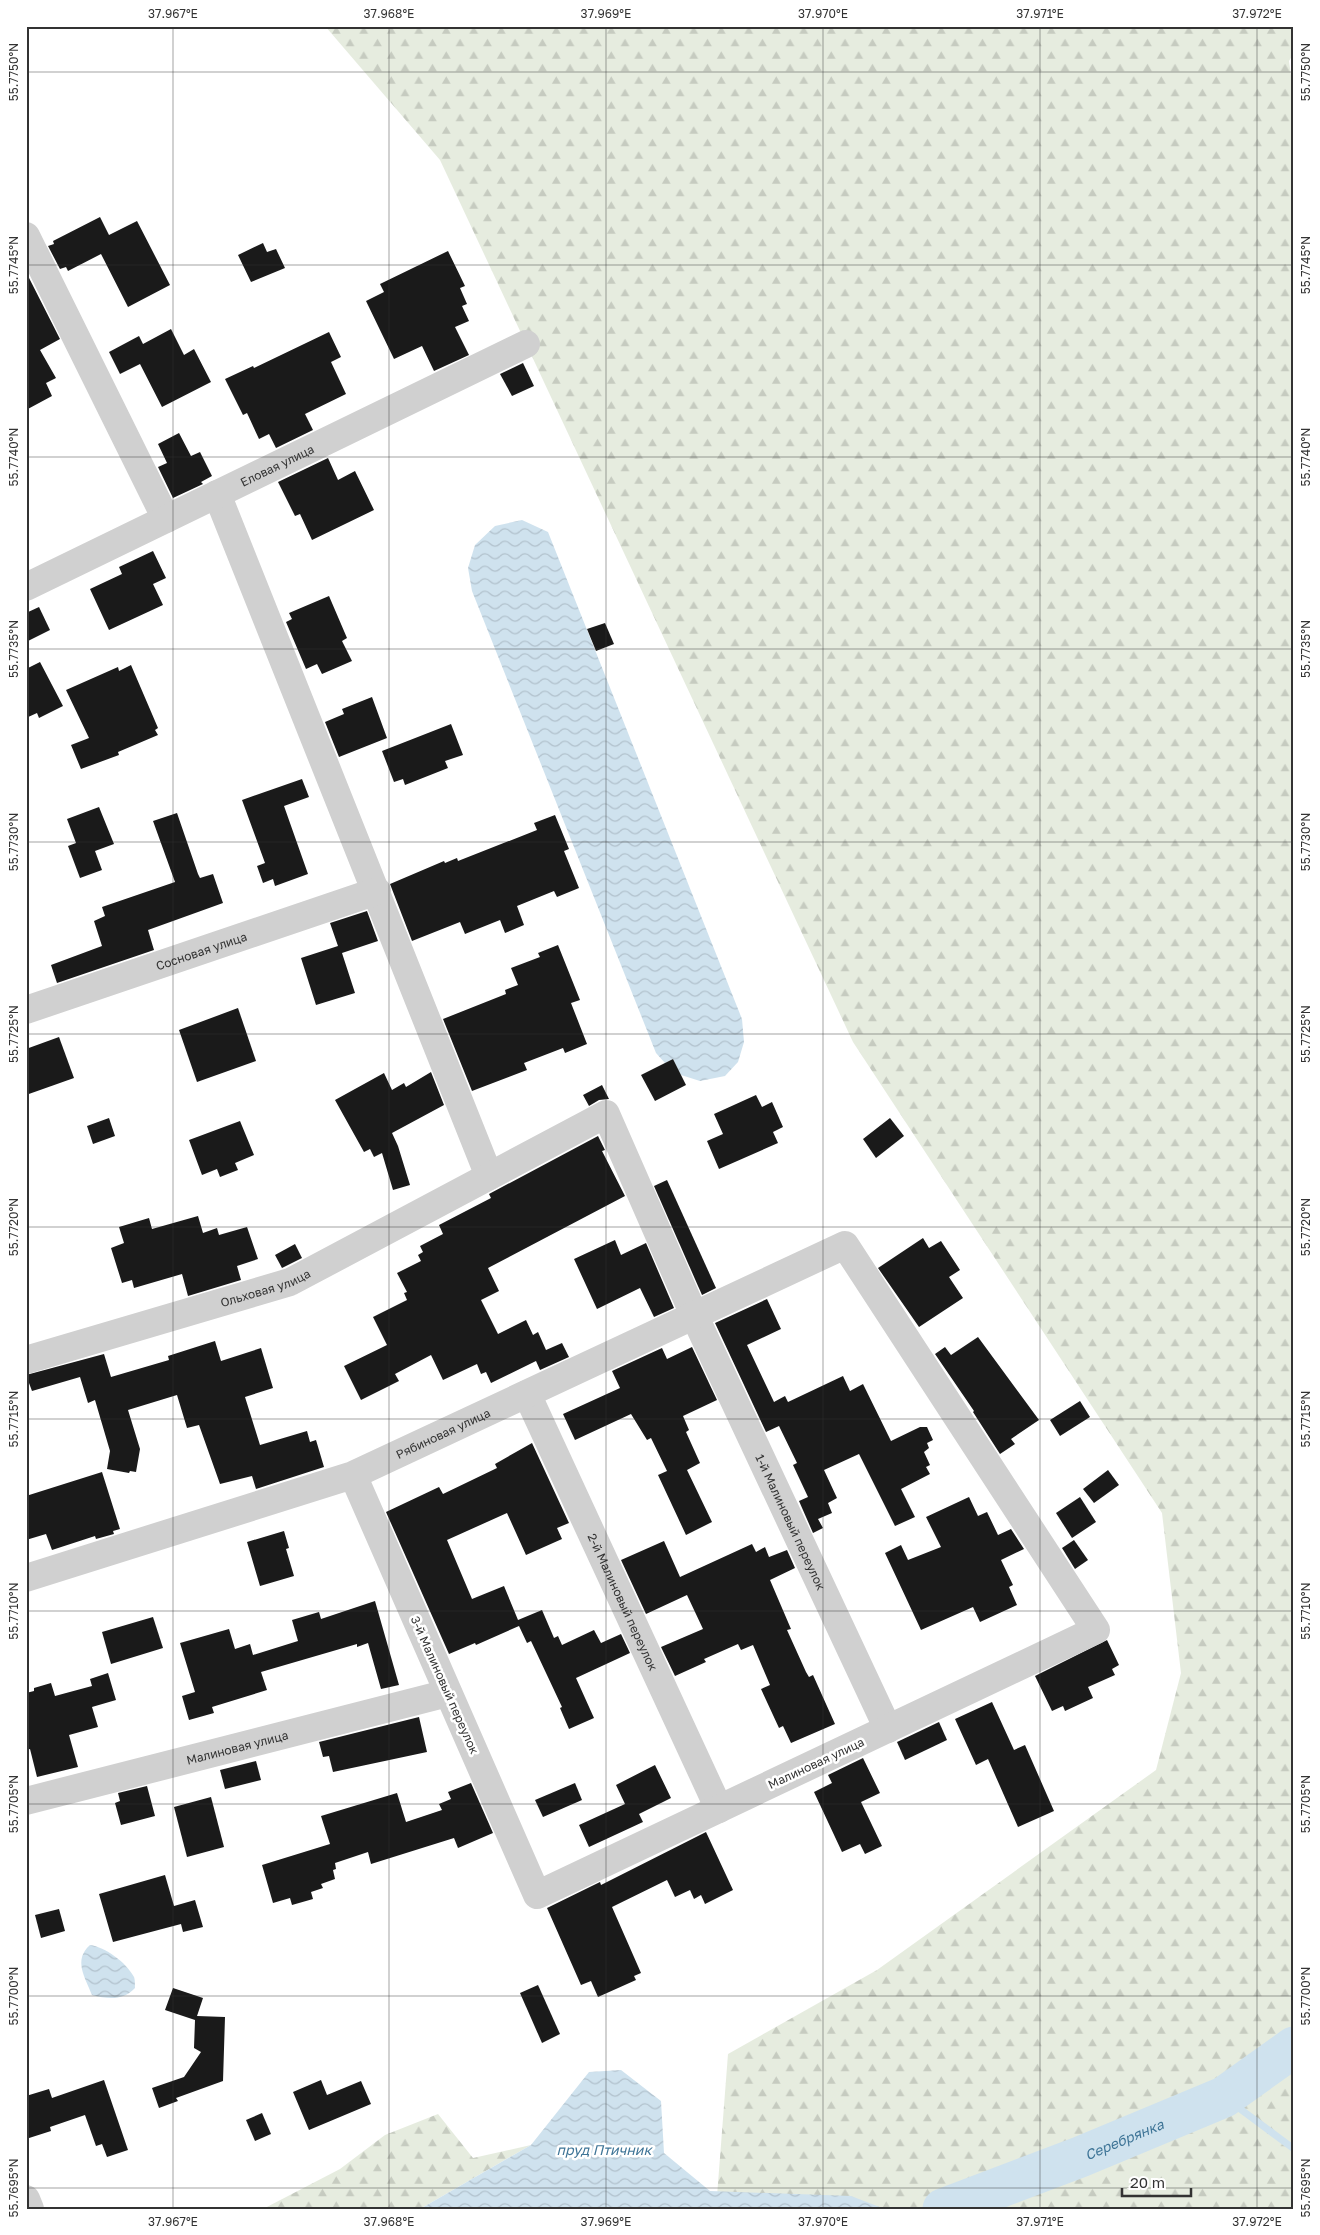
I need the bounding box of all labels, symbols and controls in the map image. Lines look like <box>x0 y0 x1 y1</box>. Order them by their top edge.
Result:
text: 37.967°E <box>148 6 198 21</box>
text: 37.968°E <box>364 6 414 21</box>
text: 37.969°E <box>581 6 631 21</box>
text: 37.970°E <box>798 6 848 21</box>
text: 37.971°E <box>1016 6 1064 21</box>
text: 37.972°E <box>1232 6 1282 21</box>
text: 55.7750°N <box>6 43 21 101</box>
text: 55.7750°N <box>1298 43 1313 101</box>
text: 55.7745°N <box>6 236 21 294</box>
text: 55.7745°N <box>1298 236 1313 294</box>
text: 55.7740°N <box>6 428 21 486</box>
text: 55.7740°N <box>1298 428 1313 486</box>
street label: Еловая улица <box>238 441 316 489</box>
text: 55.7735°N <box>6 620 21 678</box>
text: 55.7735°N <box>1298 620 1313 678</box>
text: 55.7730°N <box>6 813 21 871</box>
text: 55.7730°N <box>1298 813 1313 871</box>
street label: Сосновая улица <box>154 928 249 973</box>
text: 55.7725°N <box>6 1005 21 1063</box>
text: 55.7725°N <box>1298 1005 1313 1063</box>
text: 55.7720°N <box>6 1198 21 1256</box>
text: 55.7720°N <box>1298 1198 1313 1256</box>
street label: Ольховая улица <box>219 1265 313 1310</box>
text: 55.7715°N <box>6 1391 21 1447</box>
text: 55.7715°N <box>1298 1391 1313 1447</box>
street label: Рябиновая улица <box>393 1405 492 1461</box>
street label: 1-й Малиновый переулок <box>753 1451 829 1592</box>
street label: 2-й Малиновый переулок <box>585 1531 661 1673</box>
text: 55.7710°N <box>6 1582 21 1640</box>
text: 55.7710°N <box>1298 1582 1313 1640</box>
street label: 3-й Малиновый переулок <box>408 1614 482 1756</box>
street label: Малиновая улица <box>185 1727 290 1767</box>
street label: Малиновая улица <box>765 1734 867 1792</box>
text: 55.7705°N <box>6 1775 21 1833</box>
text: 55.7705°N <box>1298 1775 1313 1833</box>
text: 55.7700°N <box>6 1967 21 2025</box>
text: 55.7700°N <box>1298 1967 1313 2025</box>
water label: Серебрянка <box>1082 2114 1167 2163</box>
water label: пруд Птичник <box>557 2141 653 2158</box>
text: 55.7695°N <box>6 2158 21 2218</box>
text: 55.7695°N <box>1298 2158 1313 2218</box>
scale bar <box>1122 2165 1191 2197</box>
text: 20 m <box>1130 2173 1165 2191</box>
text: 37.967°E <box>148 2214 198 2229</box>
text: 37.968°E <box>364 2214 414 2229</box>
text: 37.969°E <box>581 2214 631 2229</box>
text: 37.970°E <box>798 2214 848 2229</box>
text: 37.971°E <box>1016 2214 1064 2229</box>
text: 37.972°E <box>1232 2214 1282 2229</box>

